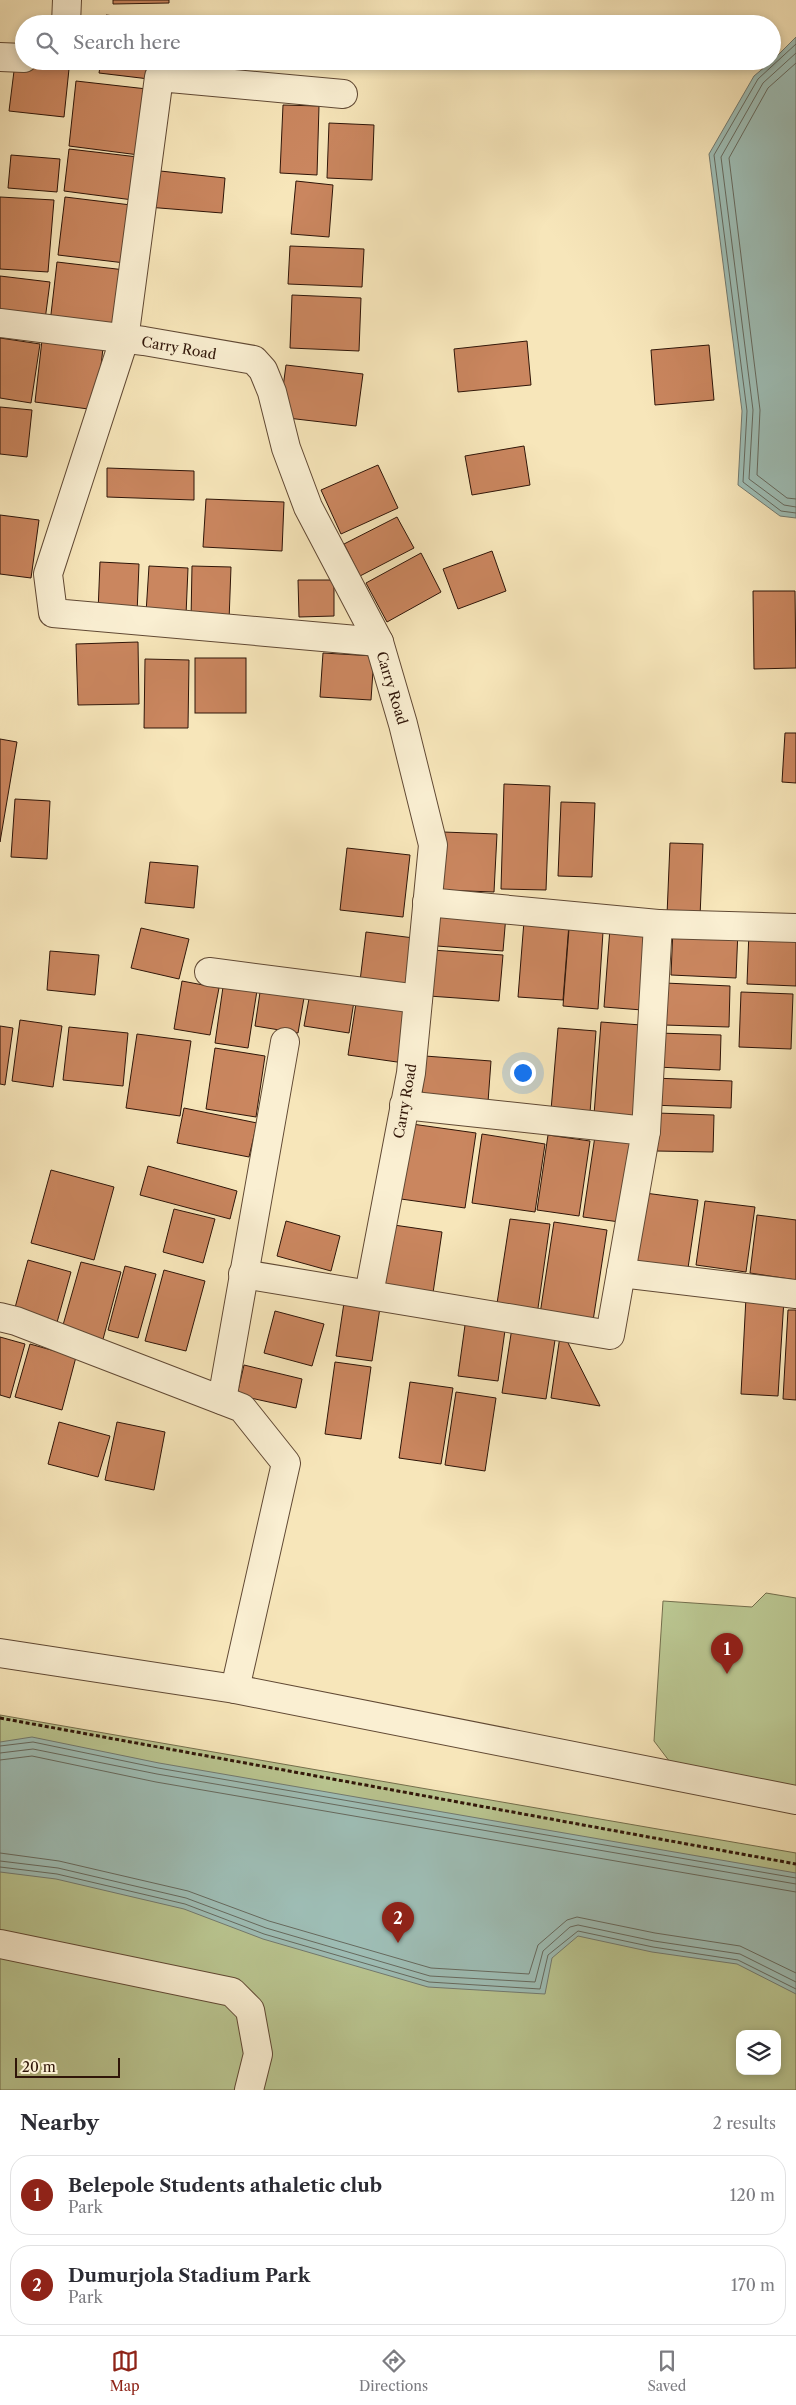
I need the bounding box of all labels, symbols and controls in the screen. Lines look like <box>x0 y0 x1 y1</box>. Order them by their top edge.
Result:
search box <box>15 15 781 70</box>
icon: search <box>33 29 61 57</box>
text: Search here <box>73 31 181 54</box>
street label: Carry Road <box>140 333 218 364</box>
street label: Carry Road <box>372 649 412 727</box>
your location <box>510 1060 536 1086</box>
street label: Carry Road <box>390 1062 421 1140</box>
pin: 1 <box>711 1633 743 1674</box>
pin: 2 <box>382 1902 414 1943</box>
map controls <box>736 2030 781 2075</box>
button: layers <box>736 2030 781 2075</box>
scale bar <box>15 2055 120 2078</box>
text: 20 m <box>22 2058 56 2076</box>
text: Nearby <box>20 2110 99 2135</box>
text: 2 results <box>713 2113 776 2133</box>
text: Belepole Students athaletic club <box>68 2174 382 2197</box>
text: 1 <box>33 2185 41 2205</box>
text: 120 m <box>730 2185 775 2205</box>
text: Park <box>68 2197 103 2217</box>
text: Dumurjola Stadium Park <box>68 2264 310 2287</box>
text: 2 <box>32 2275 42 2295</box>
text: 170 m <box>731 2275 775 2295</box>
text: Park <box>68 2287 103 2307</box>
tab: Map <box>110 2347 140 2395</box>
tab: Directions <box>359 2347 428 2395</box>
tab: Saved <box>647 2347 686 2395</box>

